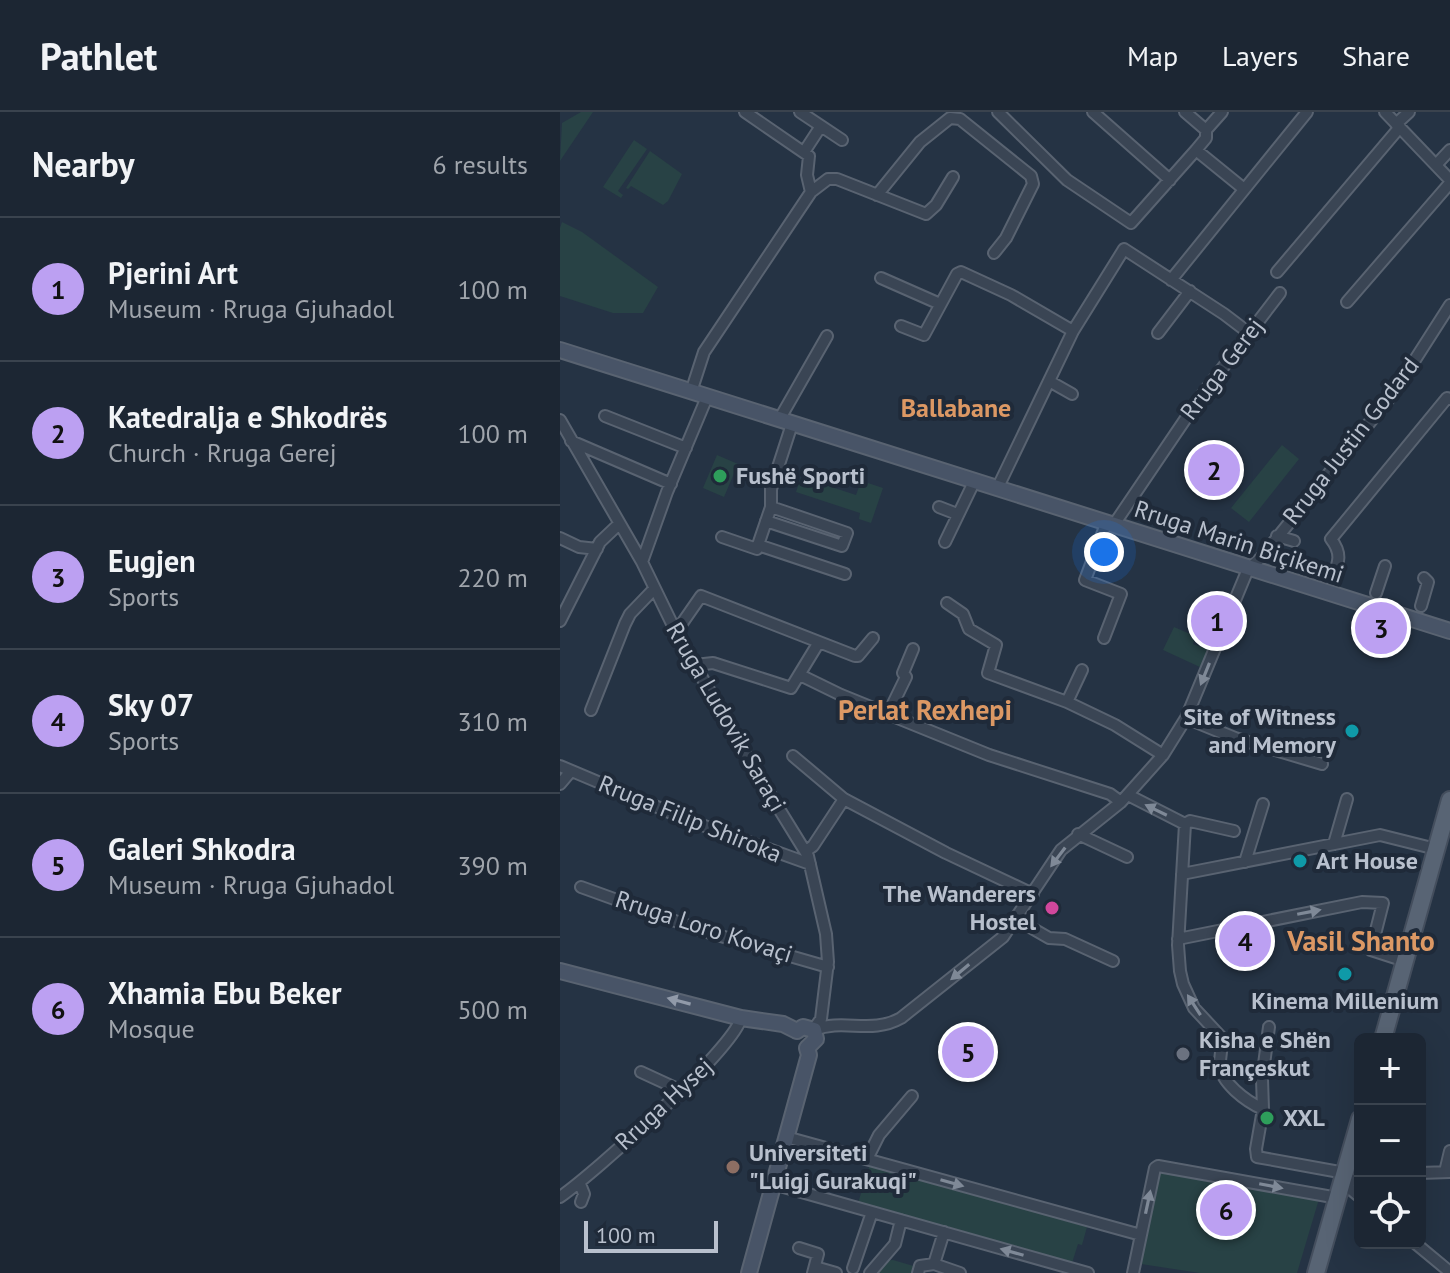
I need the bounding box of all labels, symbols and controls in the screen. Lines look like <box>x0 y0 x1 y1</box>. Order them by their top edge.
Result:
text: Pathlet <box>40 31 157 80</box>
text: Map <box>1127 37 1178 74</box>
text: Layers <box>1222 37 1298 74</box>
text: Share <box>1342 37 1410 74</box>
text: Nearby <box>32 142 134 186</box>
text: 6 results <box>433 148 528 181</box>
text: Pjerini Art <box>108 253 238 292</box>
text: 1 <box>51 273 65 306</box>
text: 100 m <box>457 273 528 306</box>
text: Museum · Rruga Gjuhadol <box>108 292 394 325</box>
street label: Rruga Gerej <box>1173 311 1270 426</box>
street label: Rruga Justin Godard <box>1276 351 1426 531</box>
district label: Ballabane <box>901 391 1011 424</box>
text: Katedralja e Shkodrës <box>108 397 388 436</box>
text: 2 <box>51 417 65 450</box>
text: 100 m <box>457 417 528 450</box>
text: Church · Rruga Gerej <box>108 436 337 469</box>
pin: 2 <box>1188 440 1240 500</box>
place label: Fushë Sporti <box>736 460 865 491</box>
marker: Fushë Sporti <box>711 467 729 485</box>
street label: Rruga Marin Biçikemi <box>1131 493 1348 590</box>
your location <box>1084 532 1124 572</box>
text: Eugjen <box>108 541 196 580</box>
text: 3 <box>51 561 65 594</box>
text: 220 m <box>457 561 528 594</box>
text: Sports <box>108 580 179 613</box>
pin: 1 <box>1191 591 1243 651</box>
pin: 3 <box>1355 598 1407 658</box>
street label: Rruga Ludovik Saraçi <box>660 616 793 817</box>
one-way arrow <box>1198 662 1211 686</box>
text: Sky 07 <box>108 685 194 724</box>
district label: Perlat Rexhepi <box>838 691 1012 728</box>
place label: Site of Witness and Memory <box>1183 701 1337 760</box>
text: 4 <box>51 705 65 738</box>
text: 310 m <box>457 705 528 738</box>
marker: Site of Witness and Memory <box>1343 722 1361 740</box>
text: Sports <box>108 724 179 757</box>
street label: Rruga Filip Shiroka <box>594 768 786 869</box>
one-way arrow <box>1145 803 1168 817</box>
text: Galeri Shkodra <box>108 829 296 868</box>
place label: Art House <box>1316 845 1418 876</box>
one-way arrow <box>1050 847 1066 867</box>
text: 5 <box>51 849 65 882</box>
text: 390 m <box>457 849 528 882</box>
marker: Art House <box>1291 852 1309 870</box>
text: Museum · Rruga Gjuhadol <box>108 868 394 901</box>
place label: The Wanderers Hostel <box>883 878 1037 937</box>
street label: Rruga Loro Kovaçi <box>612 883 797 970</box>
marker: The Wanderers Hostel <box>1043 899 1061 917</box>
one-way arrow <box>1297 906 1322 918</box>
pin: 4 <box>1219 911 1271 971</box>
district label: Vasil Shanto <box>1286 922 1435 959</box>
one-way arrow <box>950 963 970 980</box>
marker: Kinema Millenium <box>1336 965 1354 983</box>
text: Xhamia Ebu Beker <box>108 973 342 1012</box>
place label: Kinema Millenium <box>1251 985 1439 1016</box>
text: 6 <box>51 993 65 1026</box>
text: 500 m <box>457 993 528 1026</box>
one-way arrow <box>666 994 690 1007</box>
one-way arrow <box>1187 994 1202 1015</box>
text: Mosque <box>108 1012 195 1045</box>
pin: 5 <box>942 1022 994 1082</box>
place label: Kisha e Shën Françeskut <box>1199 1024 1331 1083</box>
map controls <box>1354 1033 1426 1249</box>
button: + <box>1354 1033 1426 1105</box>
marker: Kisha e Shën Françeskut <box>1174 1045 1192 1063</box>
street label: Rruga Hysej <box>608 1051 719 1157</box>
place label: XXL <box>1283 1102 1326 1133</box>
button: − <box>1354 1105 1426 1177</box>
marker: XXL <box>1258 1109 1276 1127</box>
place label: Universiteti "Luigj Gurakuqi" <box>749 1137 917 1196</box>
marker: Universiteti "Luigj Gurakuqi" <box>724 1158 742 1176</box>
one-way arrow <box>940 1177 965 1189</box>
button: locate <box>1354 1177 1426 1249</box>
pin: 6 <box>1200 1180 1252 1240</box>
one-way arrow <box>1258 1180 1283 1192</box>
one-way arrow <box>1142 1189 1155 1214</box>
scale bar <box>584 1217 718 1253</box>
text: 100 m <box>596 1221 656 1249</box>
one-way arrow <box>1000 1245 1025 1257</box>

